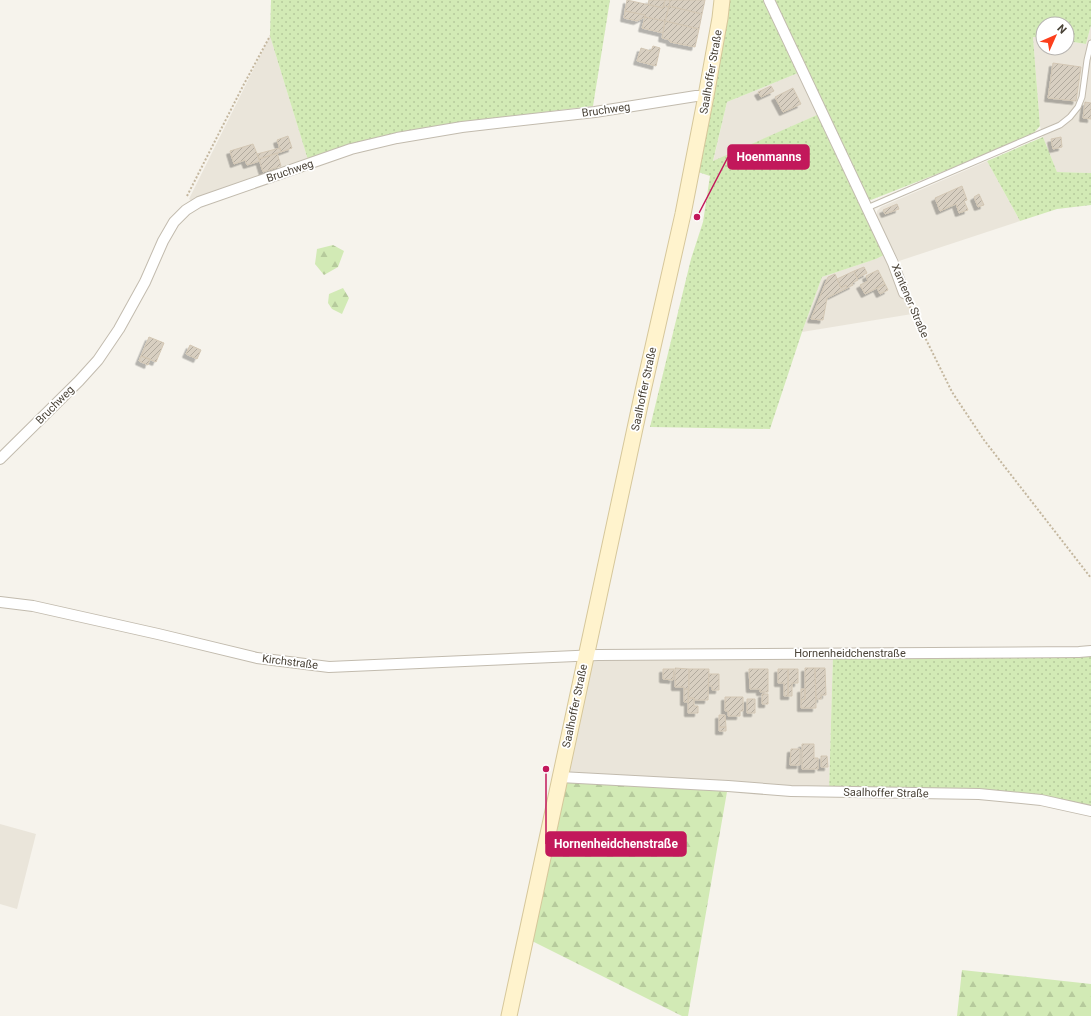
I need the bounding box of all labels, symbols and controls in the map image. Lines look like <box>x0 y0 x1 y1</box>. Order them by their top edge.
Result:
north arrow <box>1035 16 1075 56</box>
text: N <box>1054 22 1069 37</box>
street label: Saalhoffer Straße <box>697 29 725 115</box>
street label: Bruchweg <box>581 100 631 120</box>
callout: Hoenmanns <box>728 145 809 169</box>
text: Hoenmanns <box>737 150 801 164</box>
street label: Bruchweg <box>265 157 315 185</box>
street label: Xantener Straße <box>889 262 931 340</box>
street label: Saalhoffer Straße <box>629 346 659 432</box>
street label: Bruchweg <box>33 383 77 427</box>
street label: Hornenheidchenstraße <box>794 647 906 660</box>
street label: Kirchstraße <box>261 652 319 672</box>
street label: Saalhoffer Straße <box>560 663 590 749</box>
street label: Saalhoffer Straße <box>843 786 929 800</box>
callout: Hornenheidchenstraße <box>546 832 686 856</box>
text: Hornenheidchenstraße <box>554 837 678 851</box>

